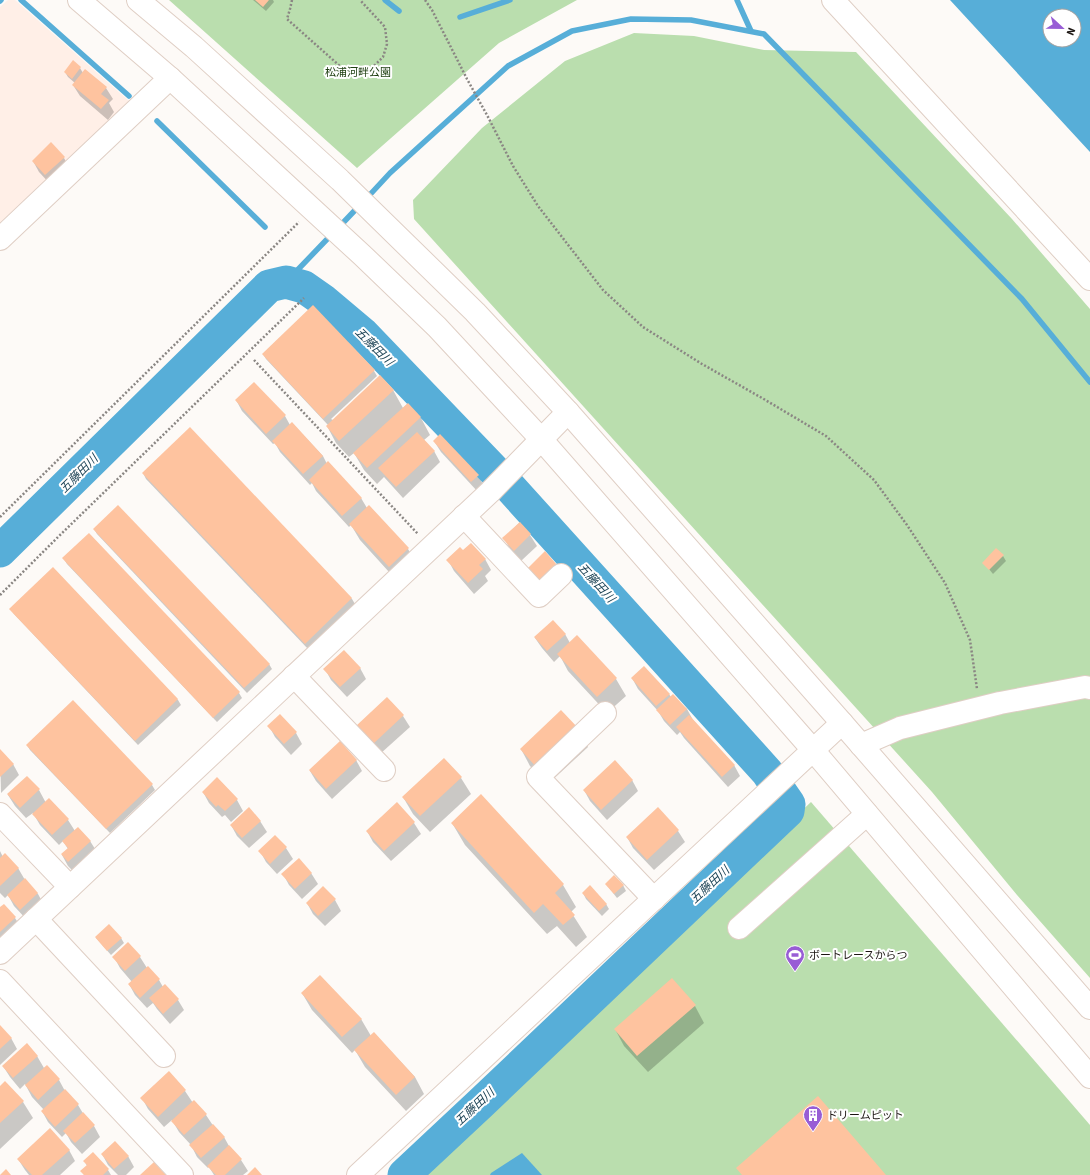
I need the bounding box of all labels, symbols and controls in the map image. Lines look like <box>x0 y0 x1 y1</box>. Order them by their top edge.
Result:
north arrow <box>1042 8 1082 48</box>
text: N <box>1062 25 1079 38</box>
park label: 松浦河畔公園 <box>325 65 391 80</box>
water label: 五藤田川 <box>351 324 398 371</box>
water label: 五藤田川 <box>56 450 103 497</box>
water label: 五藤田川 <box>574 559 620 608</box>
water label: 五藤田川 <box>687 861 735 908</box>
sports icon: ボートレースからつ <box>784 944 806 972</box>
place label: ボートレースからつ <box>809 948 907 963</box>
water label: 五藤田川 <box>452 1083 500 1130</box>
building icon: ドリームピット <box>802 1104 824 1132</box>
place label: ドリームピット <box>827 1108 904 1123</box>

